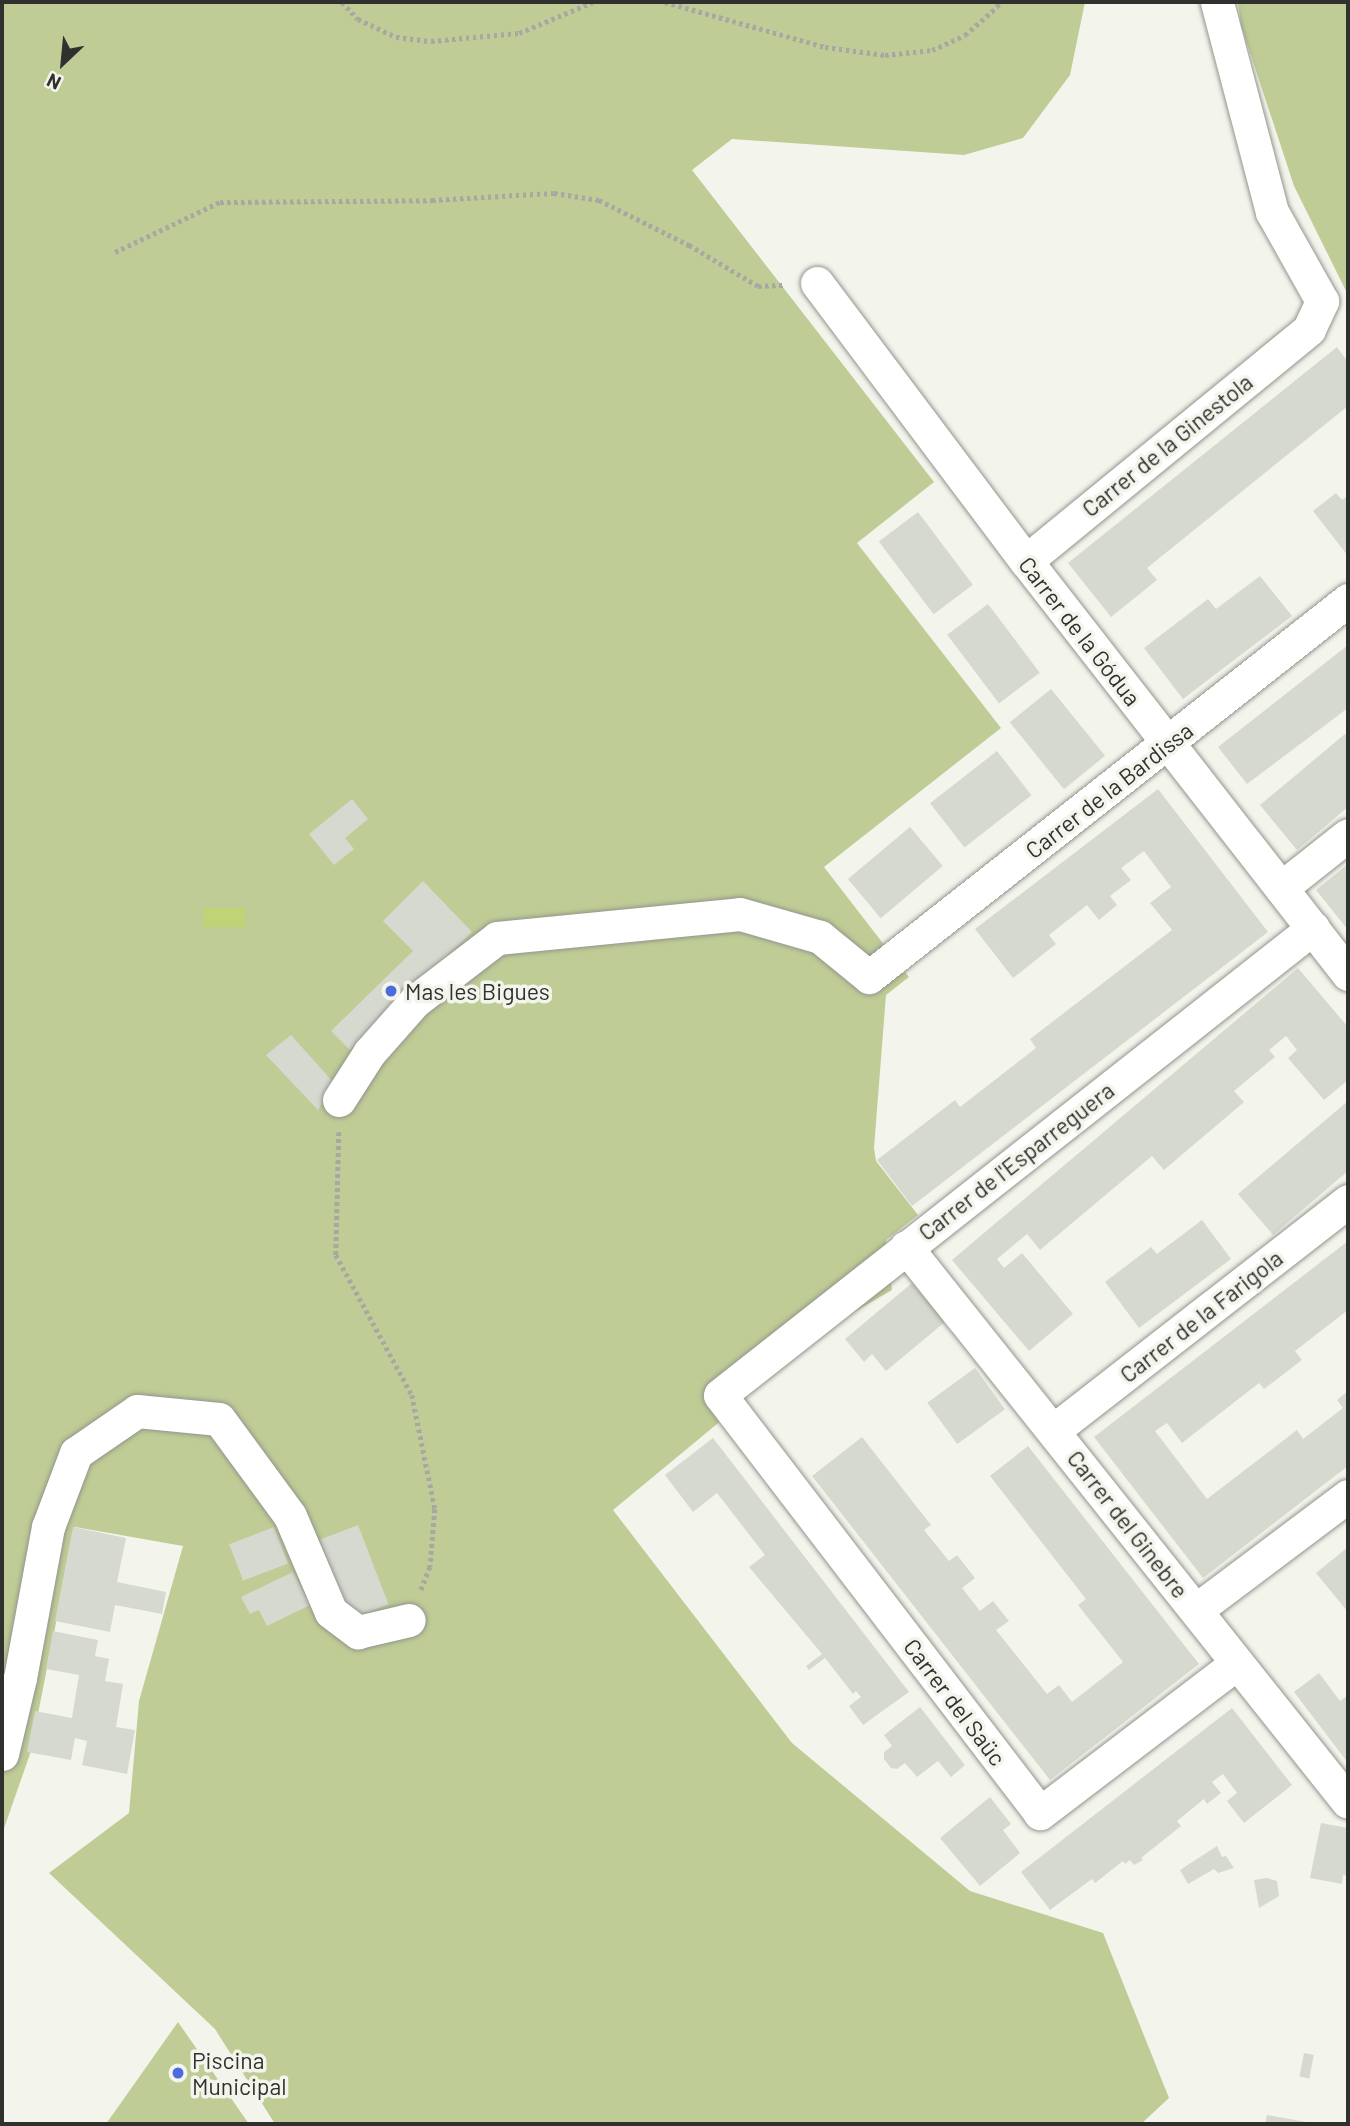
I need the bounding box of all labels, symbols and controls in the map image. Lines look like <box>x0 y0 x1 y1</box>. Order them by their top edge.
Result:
north arrow <box>28 28 98 98</box>
text: N <box>43 69 64 95</box>
street label: Carrer de la Ginestola <box>1076 368 1258 522</box>
street label: Carrer de la Gódua <box>1013 551 1147 711</box>
street label: Carrer de la Bardissa <box>1020 716 1198 864</box>
place label: Mas les Bigues <box>405 977 550 1005</box>
marker: Mas les Bigues <box>383 983 399 999</box>
street label: Carrer de l'Esparreguera <box>913 1076 1119 1246</box>
street label: Carrer de la Farigola <box>1114 1244 1288 1388</box>
street label: Carrer del Ginebre <box>1062 1445 1194 1603</box>
street label: Carrer del Saüc <box>898 1633 1012 1771</box>
place label: Piscina Municipal <box>192 2046 287 2100</box>
marker: Piscina Municipal <box>170 2065 186 2081</box>

